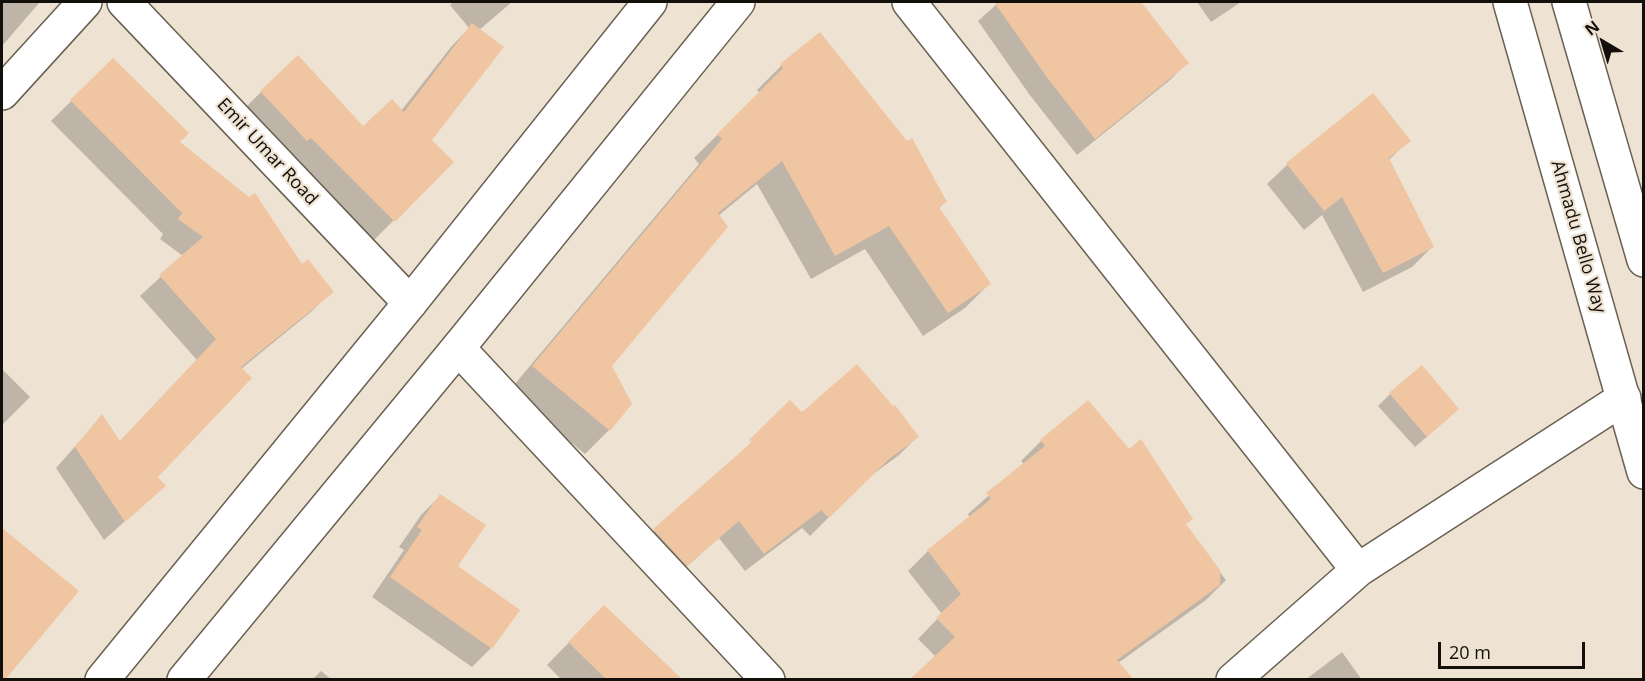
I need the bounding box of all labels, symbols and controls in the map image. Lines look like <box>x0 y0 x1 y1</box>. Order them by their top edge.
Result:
north arrow <box>1573 12 1633 72</box>
text: N <box>1580 15 1604 40</box>
street label: Emir Umar Road <box>212 94 322 210</box>
street label: Ahmadu Bello Way <box>1546 158 1610 316</box>
scale bar <box>1441 630 1588 668</box>
text: 20 m <box>1449 640 1491 664</box>

